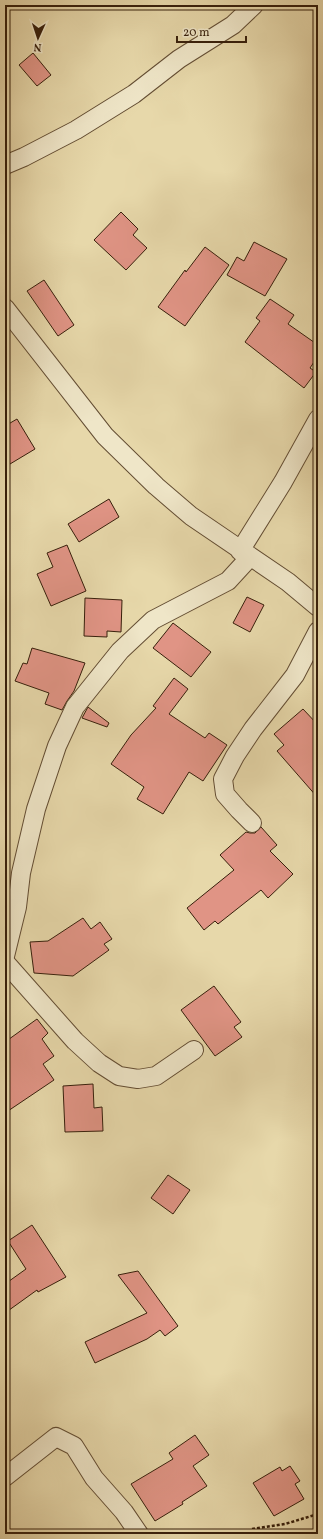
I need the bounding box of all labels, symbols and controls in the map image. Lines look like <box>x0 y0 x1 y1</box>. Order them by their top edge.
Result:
north arrow <box>18 18 58 58</box>
scale bar <box>177 18 246 44</box>
text: 20 m <box>183 25 210 41</box>
text: N <box>33 39 42 54</box>

